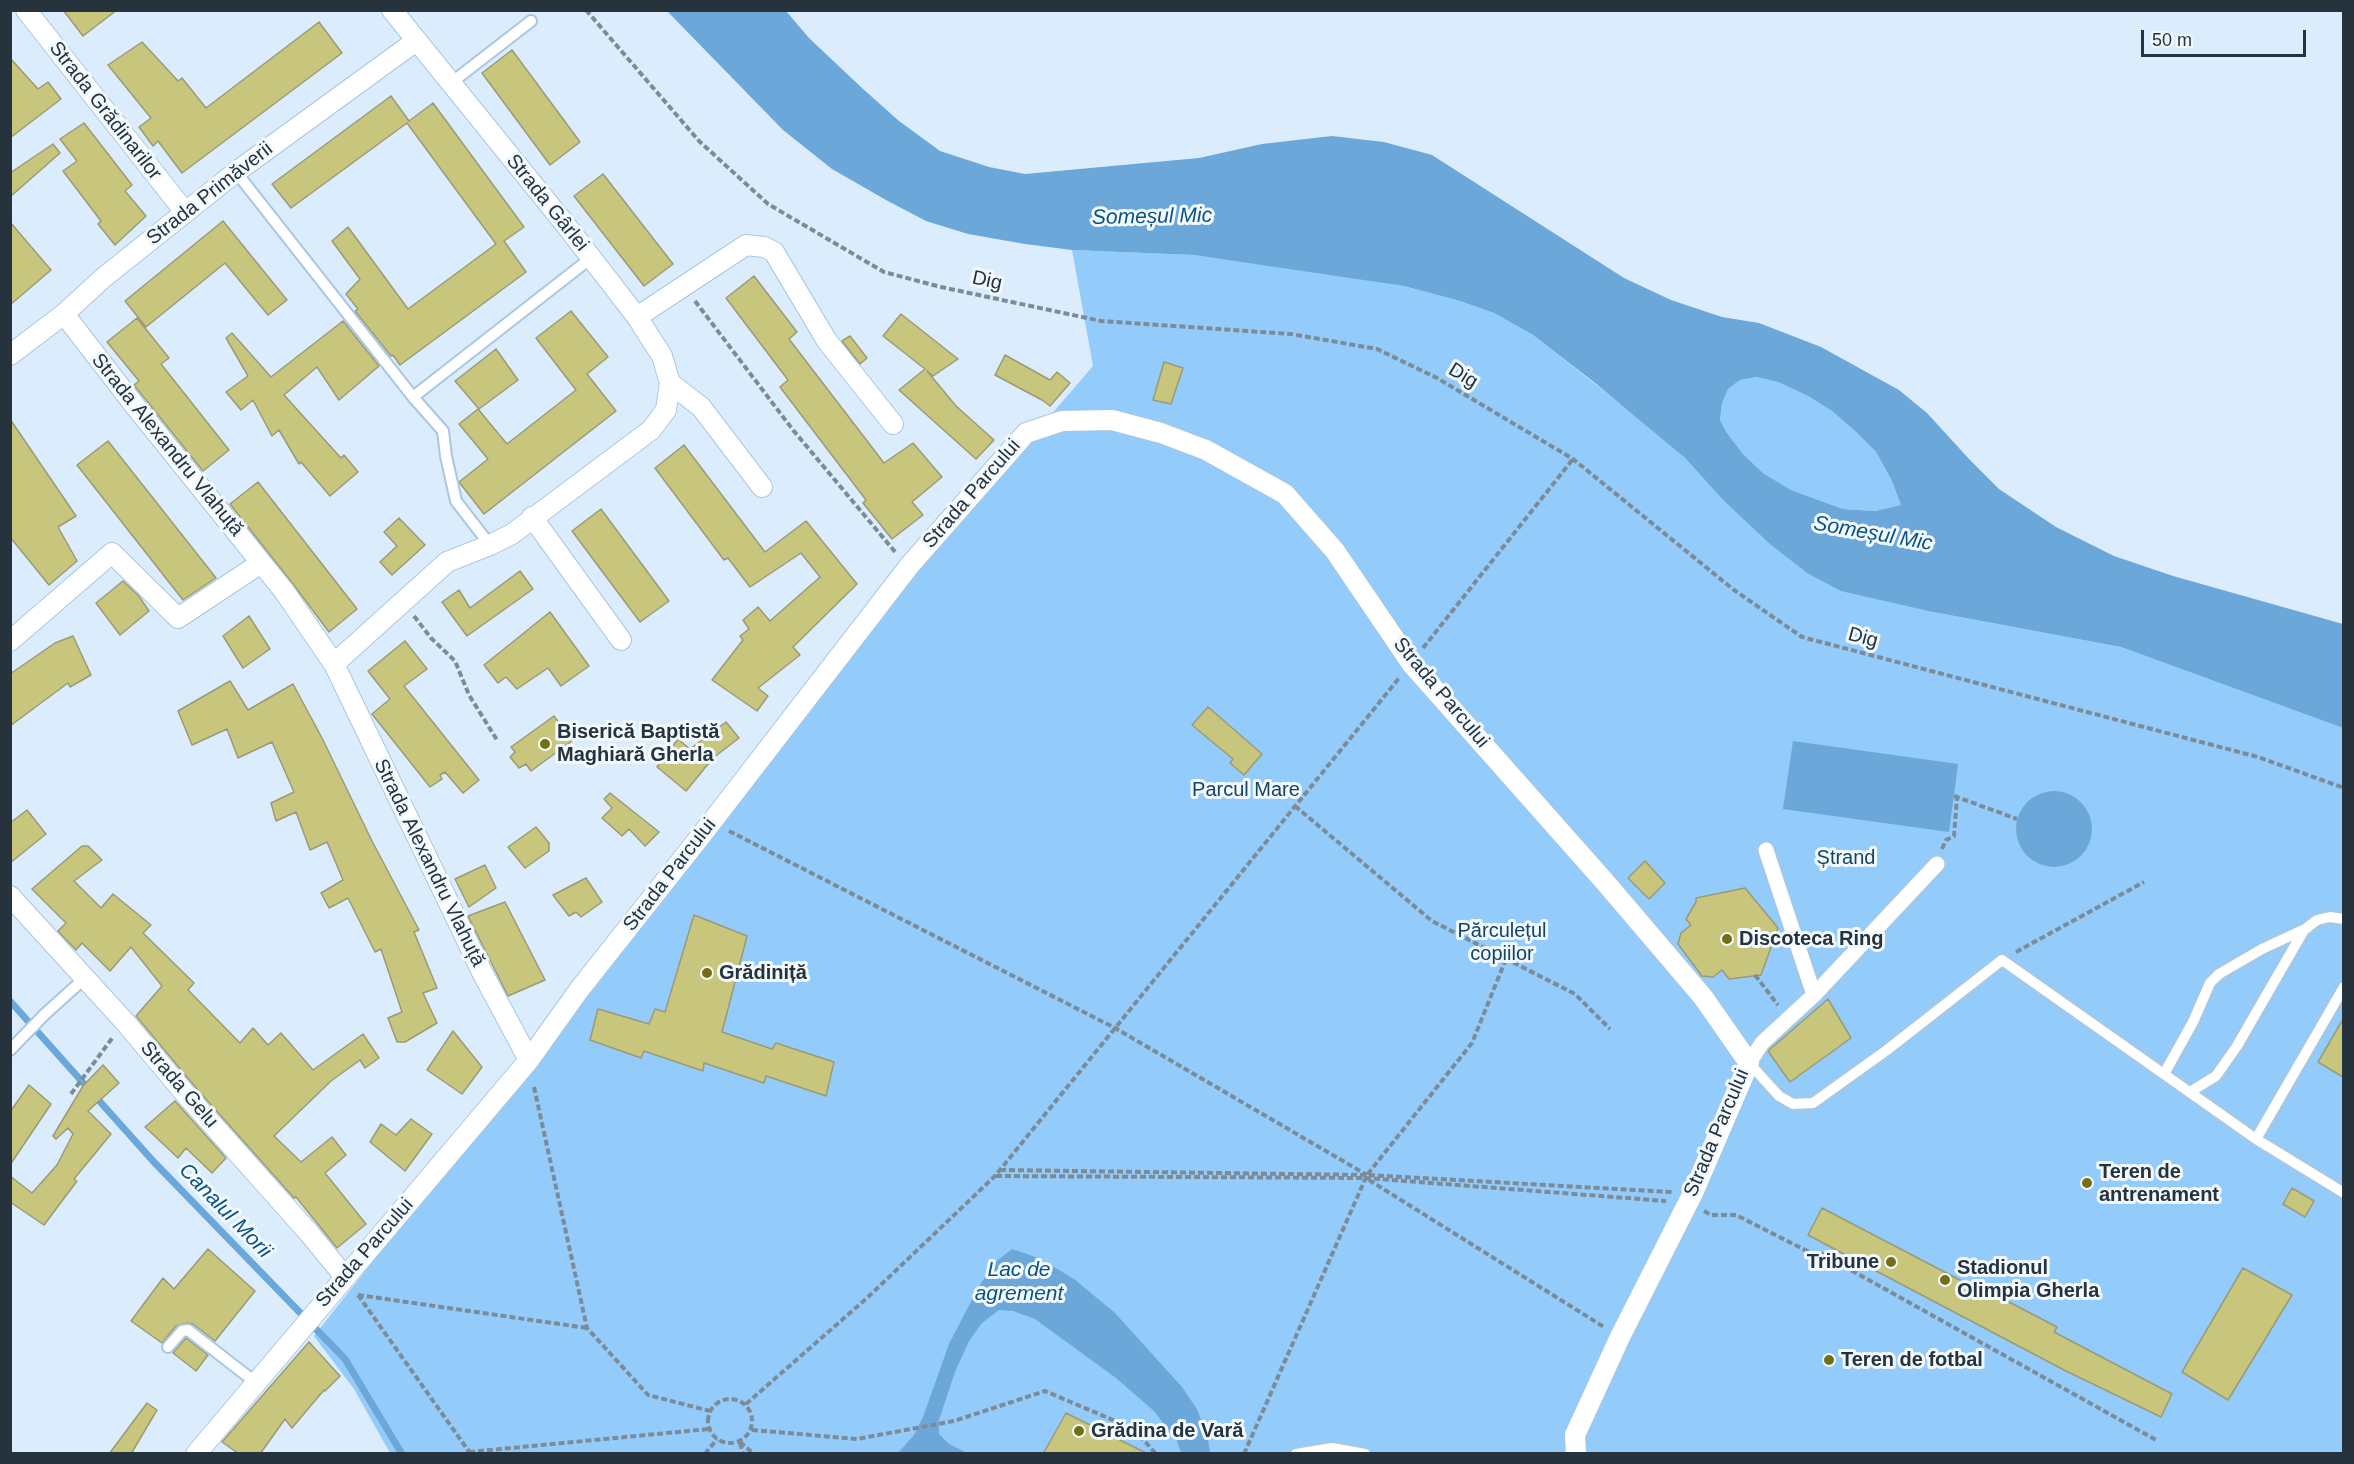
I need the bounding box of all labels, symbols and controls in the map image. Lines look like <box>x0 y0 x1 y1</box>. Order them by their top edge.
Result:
scale bar <box>2144 18 2309 56</box>
text: 50 m <box>2152 30 2192 50</box>
street label: Strada Grădinarilor <box>44 37 166 185</box>
street label: Strada Primăverii <box>142 137 278 251</box>
street label: Strada Gârlei <box>501 150 593 256</box>
water label: Someșul Mic <box>1092 203 1212 231</box>
street label: Dig <box>970 266 1004 296</box>
street label: Strada Alexandru Vlahuță <box>86 349 248 541</box>
street label: Dig <box>1444 358 1482 394</box>
street label: Strada Parcului <box>918 435 1026 553</box>
water label: Someșul Mic <box>1812 511 1934 557</box>
street label: Dig <box>1845 623 1881 653</box>
street label: Strada Parcului <box>1388 633 1494 753</box>
place label: Biserică Baptistă Maghiară Gherla <box>557 720 719 767</box>
marker: Biserică Baptistă Maghiară Gherla <box>538 737 552 751</box>
street label: Strada Alexandru Vlahuță <box>368 755 490 971</box>
park label: Parcul Mare <box>1192 778 1300 802</box>
street label: Strada Parcului <box>618 814 722 936</box>
park label: Ștrand <box>1817 846 1875 870</box>
park label: Părculețul copiilor <box>1458 919 1546 966</box>
place label: Discoteca Ring <box>1739 927 1883 951</box>
marker: Discoteca Ring <box>1720 932 1734 946</box>
place label: Grădiniță <box>719 961 807 985</box>
marker: Grădiniță <box>700 966 714 980</box>
street label: Strada Gelu <box>135 1037 223 1133</box>
street label: Strada Parcului <box>1679 1065 1755 1201</box>
water label: Canalul Morii <box>173 1158 277 1264</box>
place label: Teren de antrenament <box>2099 1160 2219 1207</box>
marker: Teren de antrenament <box>2080 1176 2094 1190</box>
street label: Strada Parcului <box>311 1194 419 1312</box>
place label: Tribune <box>1807 1250 1879 1274</box>
marker: Tribune <box>1884 1255 1898 1269</box>
place label: Stadionul Olimpia Gherla <box>1957 1256 2099 1303</box>
water label: Lac de agrement <box>975 1257 1063 1307</box>
marker: Stadionul Olimpia Gherla <box>1938 1273 1952 1287</box>
place label: Teren de fotbal <box>1841 1348 1983 1372</box>
marker: Teren de fotbal <box>1822 1353 1836 1367</box>
place label: Grădina de Vară <box>1091 1419 1243 1443</box>
marker: Grădina de Vară <box>1072 1424 1086 1438</box>

